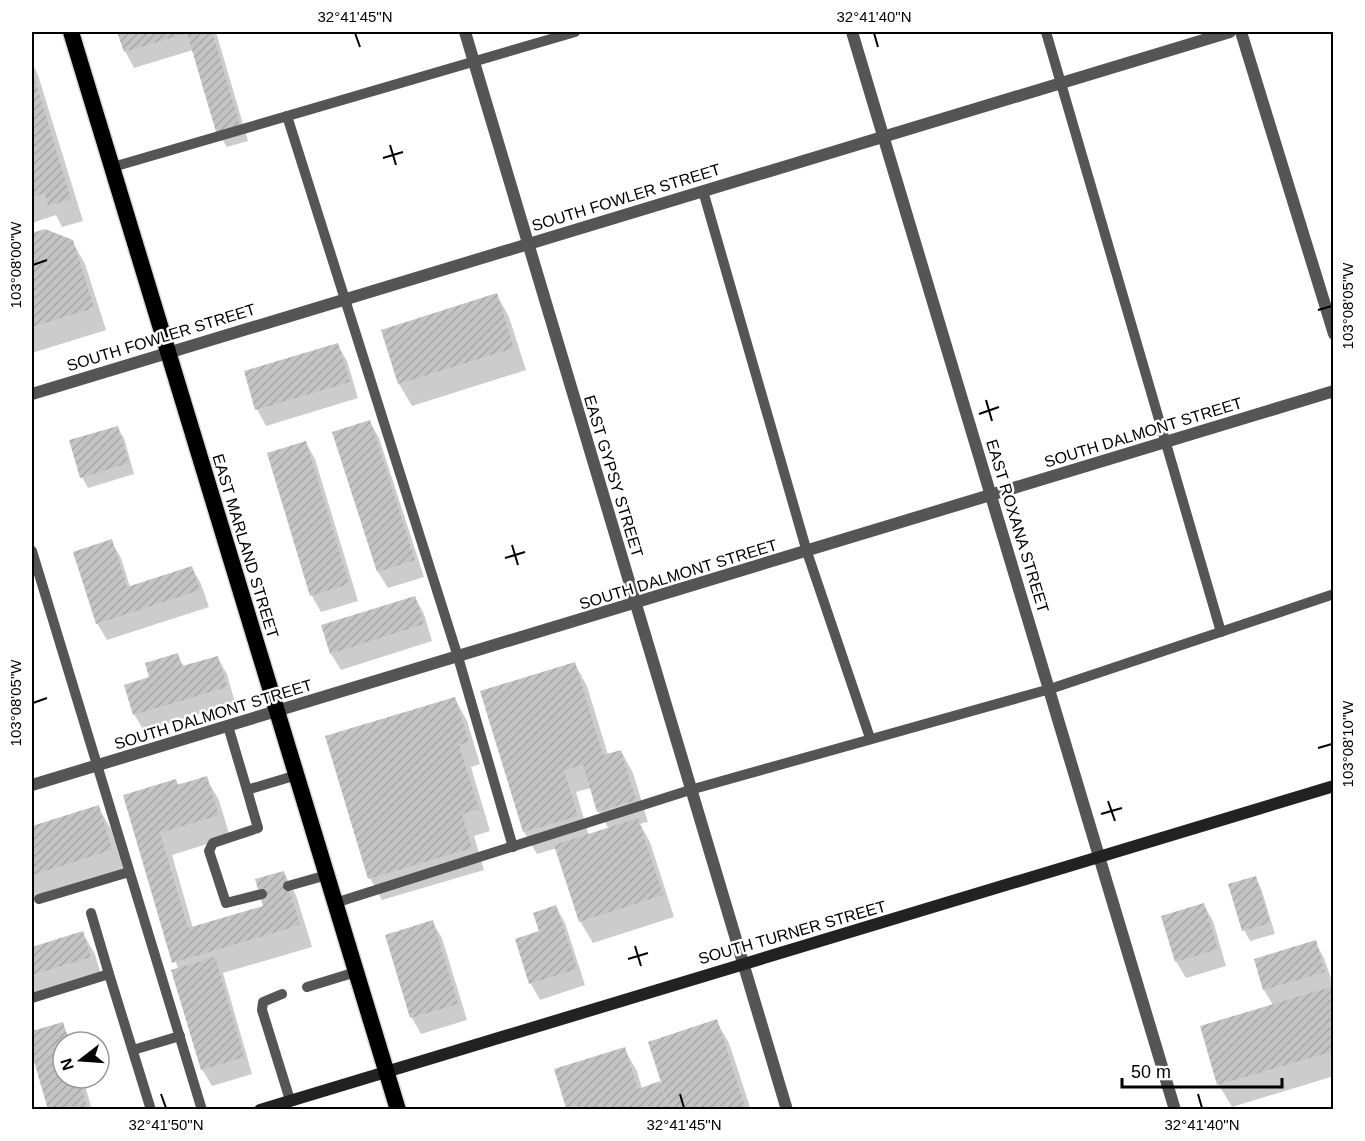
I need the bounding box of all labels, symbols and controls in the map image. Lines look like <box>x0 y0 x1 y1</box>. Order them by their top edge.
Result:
text: 32°41'45"N <box>317 8 393 25</box>
text: 32°41'40"N <box>836 8 912 25</box>
street label: SOUTH FOWLER STREET <box>530 161 723 234</box>
text: 103°08'00"W <box>7 221 24 308</box>
text: 103°08'05"W <box>1339 262 1356 349</box>
street label: SOUTH FOWLER STREET <box>65 301 258 374</box>
street label: EAST GYPSY STREET <box>581 393 646 559</box>
street label: SOUTH DALMONT STREET <box>1042 394 1244 471</box>
street label: EAST ROXANA STREET <box>983 437 1052 615</box>
street label: EAST MARLAND STREET <box>209 452 282 641</box>
street label: SOUTH DALMONT STREET <box>577 536 779 613</box>
text: 103°08'05"W <box>7 659 24 746</box>
street label: SOUTH DALMONT STREET <box>112 676 314 753</box>
text: 103°08'10"W <box>1339 700 1356 787</box>
street label: SOUTH TURNER STREET <box>696 897 888 967</box>
north arrow <box>51 1030 111 1090</box>
scale bar <box>1122 1051 1282 1089</box>
text: N <box>57 1056 77 1072</box>
text: 50 m <box>1131 1062 1171 1082</box>
text: 32°41'50"N <box>128 1116 204 1133</box>
text: 32°41'45"N <box>646 1116 722 1133</box>
text: 32°41'40"N <box>1164 1116 1240 1133</box>

